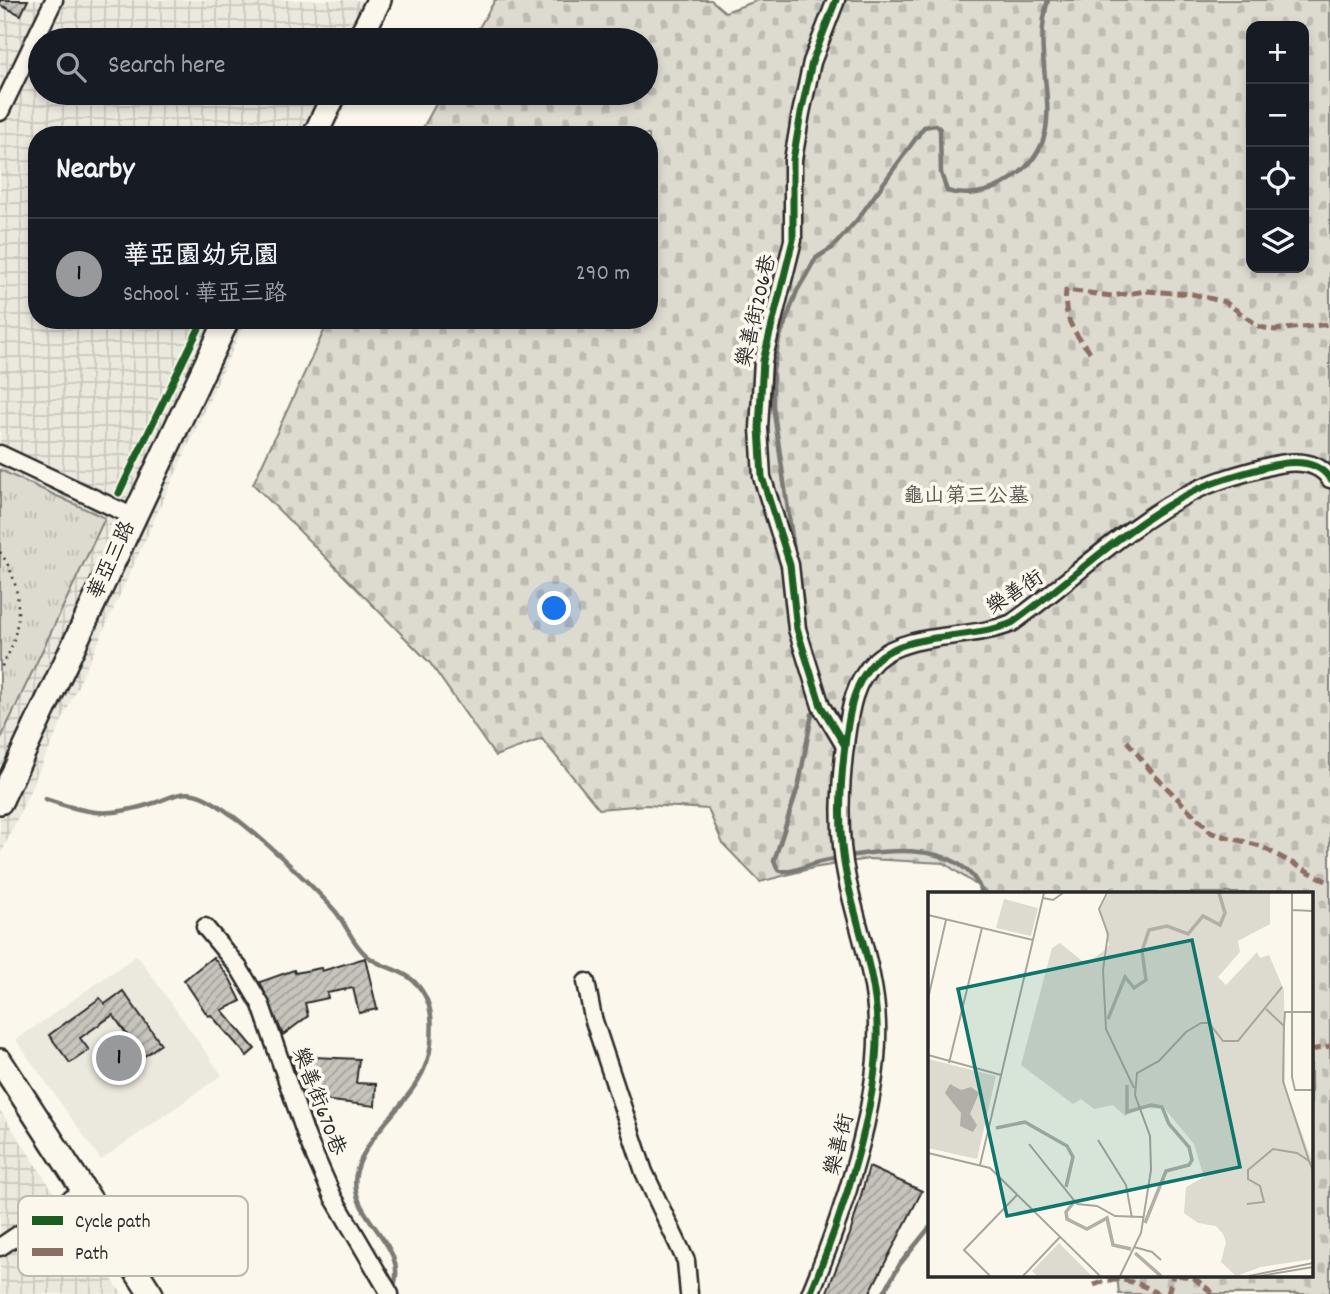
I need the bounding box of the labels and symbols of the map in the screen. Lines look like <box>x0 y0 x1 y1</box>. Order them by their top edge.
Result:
street label: 樂善街206巷 <box>730 252 786 370</box>
park label: 龜山第三公墓 <box>903 483 1029 513</box>
street label: 華亞三路 <box>82 517 144 605</box>
street label: 樂善街 <box>981 564 1051 624</box>
your location <box>537 591 571 625</box>
inset map <box>928 892 1312 1276</box>
pin: 1 <box>96 1032 142 1084</box>
street label: 樂善街670巷 <box>283 1044 351 1160</box>
street label: 樂善街 <box>819 1111 863 1179</box>
legend <box>18 1196 248 1276</box>
text: Cycle path <box>75 1210 150 1237</box>
text: Path <box>75 1242 108 1269</box>

